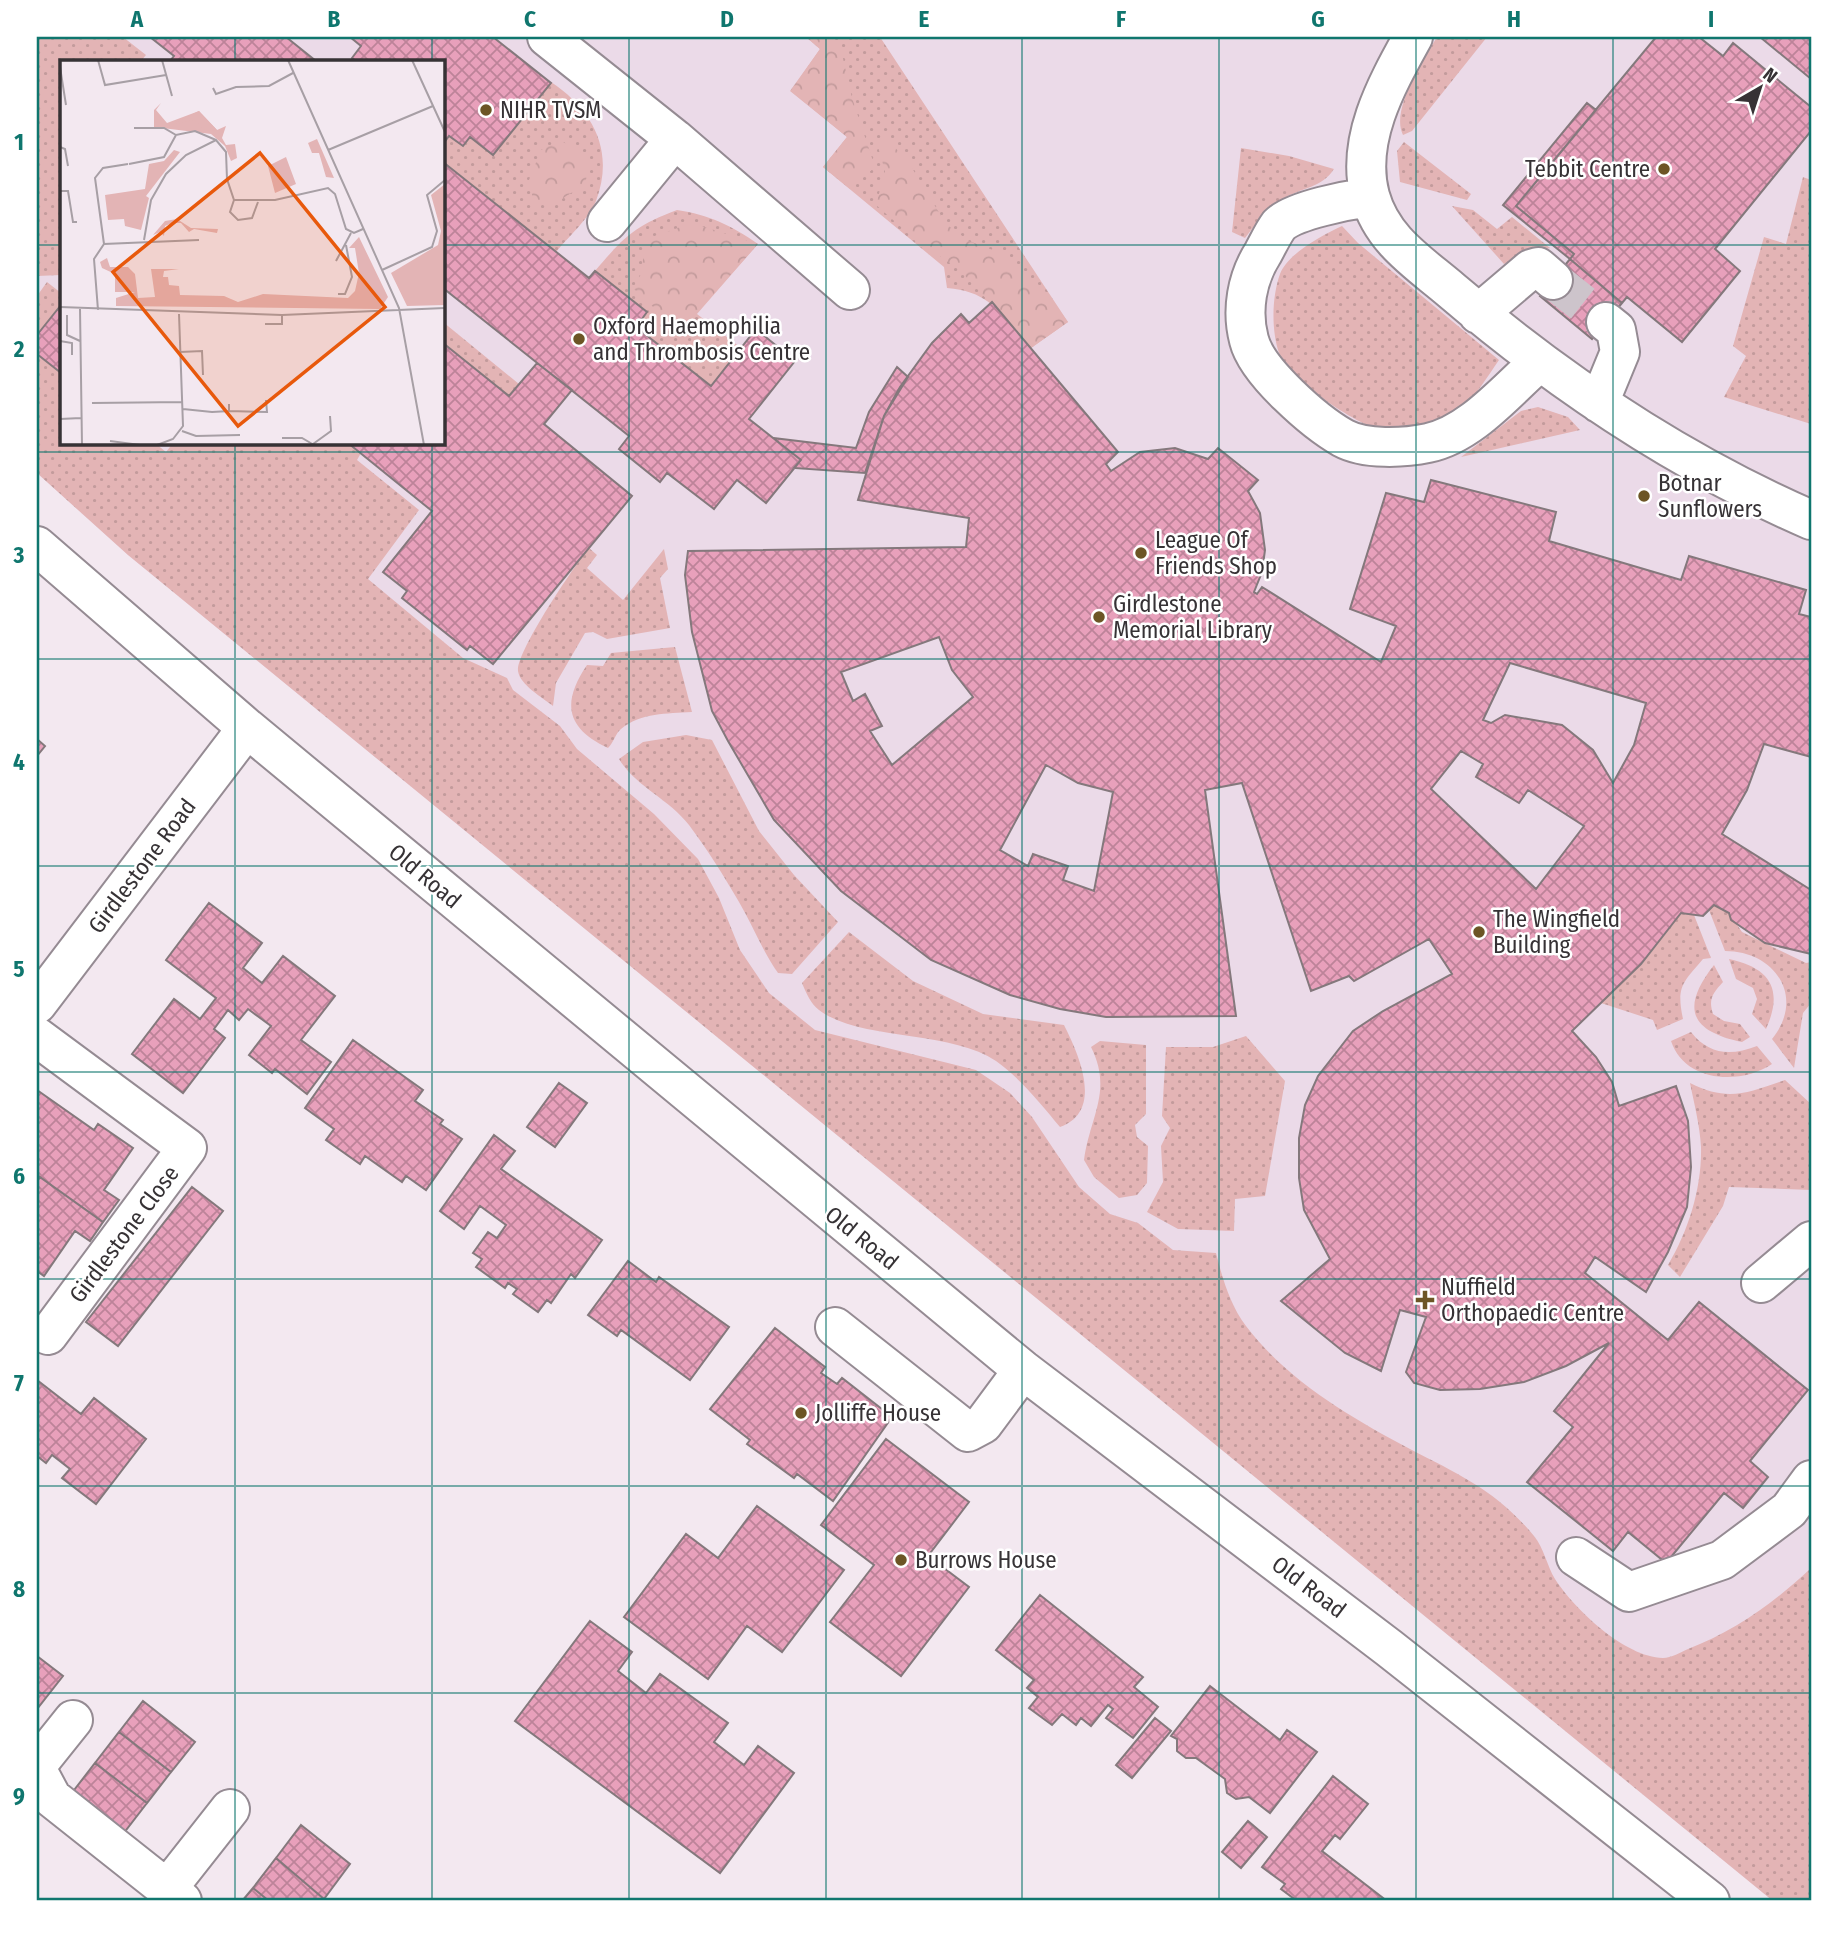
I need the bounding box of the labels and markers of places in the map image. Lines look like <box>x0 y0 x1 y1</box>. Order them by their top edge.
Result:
place label: NIHR TVSM <box>500 96 601 124</box>
marker: NIHR TVSM <box>478 102 494 118</box>
place label: Tebbit Centre <box>1525 155 1650 183</box>
marker: Tebbit Centre <box>1656 161 1672 177</box>
place label: Oxford Haemophilia and Thrombosis Centre <box>593 312 810 366</box>
marker: Oxford Haemophilia and Thrombosis Centre <box>571 331 587 347</box>
place label: Botnar Sunflowers <box>1658 469 1762 523</box>
marker: Botnar Sunflowers <box>1636 488 1652 504</box>
place label: League Of Friends Shop <box>1155 526 1277 580</box>
marker: League Of Friends Shop <box>1133 545 1149 561</box>
place label: Girdlestone Memorial Library <box>1113 590 1273 644</box>
marker: Girdlestone Memorial Library <box>1091 609 1107 625</box>
place label: The Wingfield Building <box>1493 905 1620 959</box>
marker: The Wingfield Building <box>1471 924 1487 940</box>
place label: Nuffield Orthopaedic Centre <box>1441 1273 1624 1327</box>
marker: Nuffield Orthopaedic Centre <box>1415 1290 1435 1310</box>
place label: Jolliffe House <box>815 1399 941 1427</box>
marker: Jolliffe House <box>793 1405 809 1421</box>
place label: Burrows House <box>915 1546 1057 1574</box>
marker: Burrows House <box>893 1552 909 1568</box>

